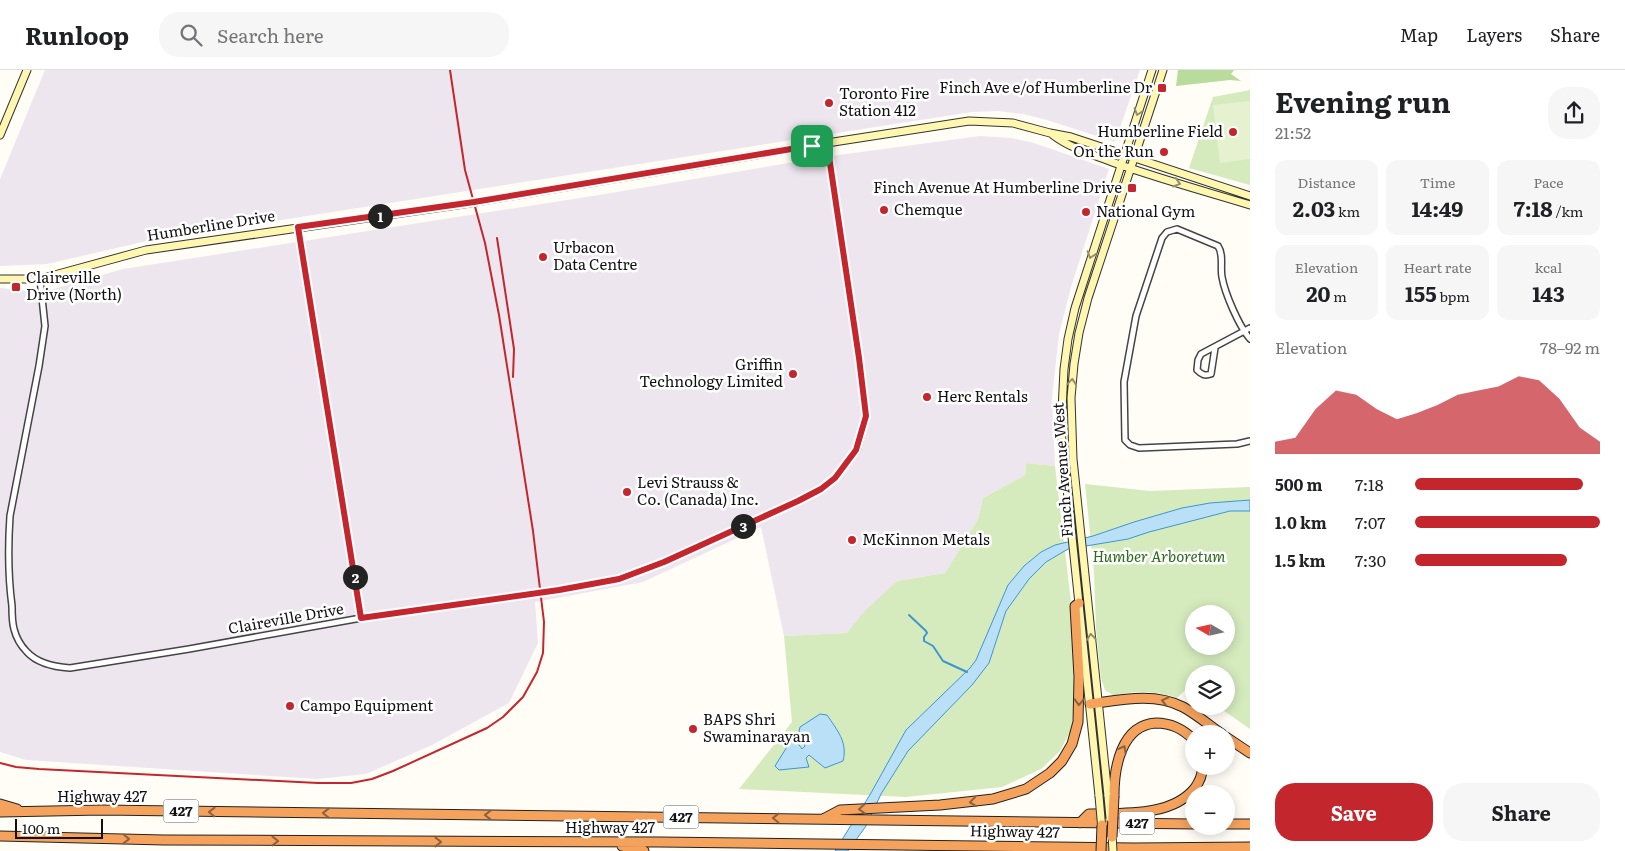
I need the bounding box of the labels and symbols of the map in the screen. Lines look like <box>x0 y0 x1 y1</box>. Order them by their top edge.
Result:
place label: Finch Ave e/of Humberline Dr <box>939 75 1152 98</box>
place label: Toronto Fire Station 412 <box>839 81 930 121</box>
marker: Finch Ave e/of Humberline Dr <box>1156 82 1168 94</box>
marker: Toronto Fire Station 412 <box>823 97 835 109</box>
one-way arrow <box>1134 108 1144 116</box>
place label: Humberline Field <box>1097 119 1223 142</box>
pin <box>791 125 833 167</box>
marker: Humberline Field <box>1227 126 1239 138</box>
place label: On the Run <box>1073 139 1154 162</box>
marker: On the Run <box>1158 146 1170 158</box>
place label: Finch Avenue At Humberline Drive <box>873 175 1122 198</box>
one-way arrow <box>1173 177 1181 187</box>
marker: Finch Avenue At Humberline Drive <box>1126 182 1138 194</box>
place label: Chemque <box>894 197 963 220</box>
place label: National Gym <box>1096 199 1196 222</box>
street label: Humberline Drive <box>145 203 277 246</box>
pin: 1 <box>368 204 392 228</box>
marker: Chemque <box>878 204 890 216</box>
marker: National Gym <box>1080 206 1092 218</box>
place label: Urbacon Data Centre <box>553 235 637 275</box>
one-way arrow <box>1087 250 1097 259</box>
marker: Urbacon Data Centre <box>537 251 549 263</box>
place label: Claireville Drive (North) <box>26 265 122 305</box>
marker: Claireville Drive (North) <box>10 281 22 293</box>
place label: Griffin Technology Limited <box>639 352 783 392</box>
marker: Griffin Technology Limited <box>787 368 799 380</box>
one-way arrow <box>1067 377 1078 385</box>
place label: Herc Rentals <box>937 384 1028 407</box>
marker: Herc Rentals <box>921 391 933 403</box>
street label: Finch Avenue West <box>1045 402 1078 538</box>
place label: Levi Strauss & Co. (Canada) Inc. <box>637 470 759 510</box>
marker: Levi Strauss & Co. (Canada) Inc. <box>621 486 633 498</box>
pin: 3 <box>730 514 756 538</box>
place label: McKinnon Metals <box>862 527 990 550</box>
marker: McKinnon Metals <box>846 534 858 546</box>
park label: Humber Arboretum <box>1093 544 1225 567</box>
pin: 2 <box>342 564 368 590</box>
street label: Claireville Drive <box>226 596 346 639</box>
north arrow <box>1185 605 1235 655</box>
one-way arrow <box>1086 632 1097 640</box>
place label: Campo Equipment <box>300 693 433 716</box>
one-way arrow <box>1160 696 1169 707</box>
one-way arrow <box>1074 698 1084 706</box>
marker: Campo Equipment <box>284 700 296 712</box>
place label: BAPS Shri Swaminarayan <box>703 707 811 747</box>
marker: BAPS Shri Swaminarayan <box>687 723 699 735</box>
one-way arrow <box>1117 745 1127 754</box>
street label: Highway 427 <box>57 784 147 807</box>
one-way arrow <box>969 796 977 807</box>
road number: 427 <box>164 799 198 822</box>
one-way arrow <box>858 803 866 814</box>
road number: 427 <box>664 806 698 829</box>
one-way arrow <box>208 807 216 817</box>
one-way arrow <box>322 808 330 818</box>
one-way arrow <box>484 810 492 820</box>
road number: 427 <box>1120 811 1154 834</box>
one-way arrow <box>772 813 780 823</box>
street label: Highway 427 <box>565 815 655 838</box>
scale bar <box>15 816 102 839</box>
street label: Highway 427 <box>970 818 1061 843</box>
one-way arrow <box>122 834 130 845</box>
one-way arrow <box>272 836 280 846</box>
one-way arrow <box>434 837 442 847</box>

